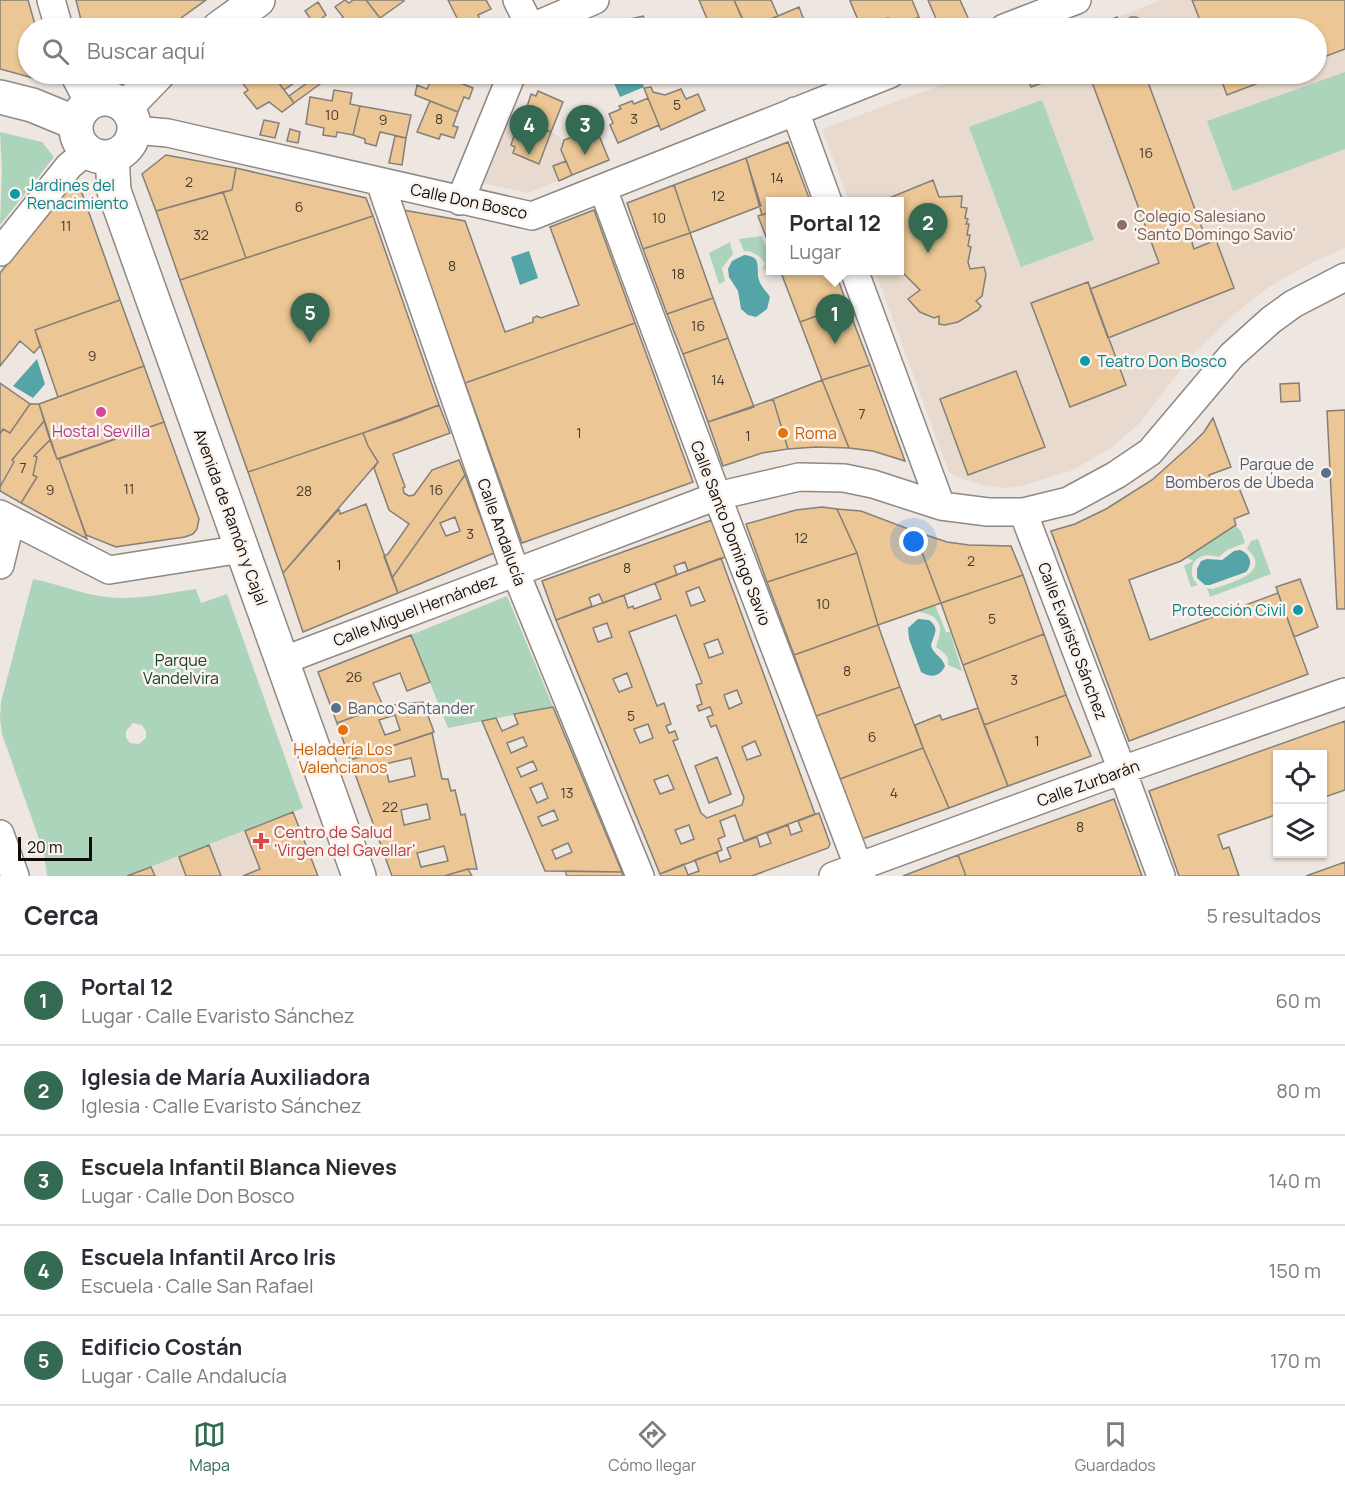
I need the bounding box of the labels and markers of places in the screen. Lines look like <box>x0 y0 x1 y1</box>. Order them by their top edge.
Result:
pin: 4 <box>510 106 548 155</box>
pin: 3 <box>566 106 604 155</box>
place label: Jardines del Renacimiento <box>27 174 128 214</box>
marker: Jardines del Renacimiento <box>8 187 22 201</box>
pin: 2 <box>908 204 948 253</box>
place label: Colegio Salesiano 'Santo Domingo Savio' <box>1134 205 1296 245</box>
marker: Colegio Salesiano 'Santo Domingo Savio' <box>1115 218 1129 232</box>
pin: 5 <box>290 294 330 343</box>
pin: 1 <box>816 294 854 344</box>
place label: Teatro Don Bosco <box>1097 350 1227 372</box>
marker: Teatro Don Bosco <box>1078 354 1092 368</box>
marker: Hostal Sevilla <box>94 405 108 419</box>
place label: Hostal Sevilla <box>52 420 150 442</box>
place label: Roma <box>795 422 837 444</box>
marker: Roma <box>776 426 790 440</box>
place label: Parque de Bomberos de Úbeda <box>1165 453 1314 493</box>
marker: Parque de Bomberos de Úbeda <box>1319 466 1333 480</box>
place label: Protección Civil <box>1172 599 1286 621</box>
marker: Protección Civil <box>1291 603 1305 617</box>
place label: Banco Santander <box>348 697 475 719</box>
marker: Banco Santander <box>329 701 343 715</box>
marker: Heladería Los Valencianos <box>336 723 350 737</box>
place label: Heladería Los Valencianos <box>293 738 393 778</box>
place label: Centro de Salud 'Virgen del Gavellar' <box>274 821 416 861</box>
marker: Centro de Salud 'Virgen del Gavellar' <box>252 832 270 850</box>

